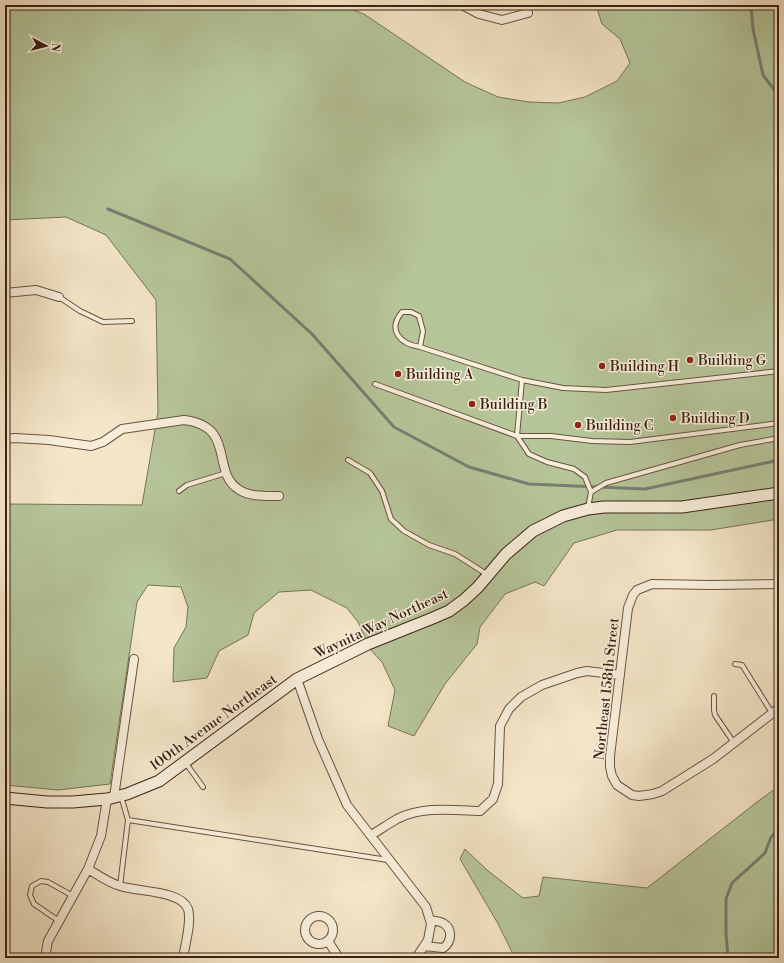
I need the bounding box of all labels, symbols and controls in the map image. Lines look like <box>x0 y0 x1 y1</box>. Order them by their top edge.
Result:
north arrow <box>26 26 66 66</box>
text: N <box>47 42 62 53</box>
place label: Building G <box>697 352 767 370</box>
marker: Building G <box>685 355 695 365</box>
place label: Building H <box>609 358 680 376</box>
marker: Building H <box>597 361 607 371</box>
place label: Building A <box>405 366 474 384</box>
marker: Building A <box>393 369 403 379</box>
place label: Building B <box>479 396 547 414</box>
marker: Building B <box>467 399 477 409</box>
place label: Building D <box>680 410 750 428</box>
marker: Building D <box>668 413 678 423</box>
place label: Building C <box>585 417 653 435</box>
marker: Building C <box>573 420 583 430</box>
street label: Waynita Way Northeast <box>311 585 451 663</box>
street label: Northeast 158th Street <box>591 617 623 761</box>
street label: 100th Avenue Northeast <box>146 671 281 775</box>

